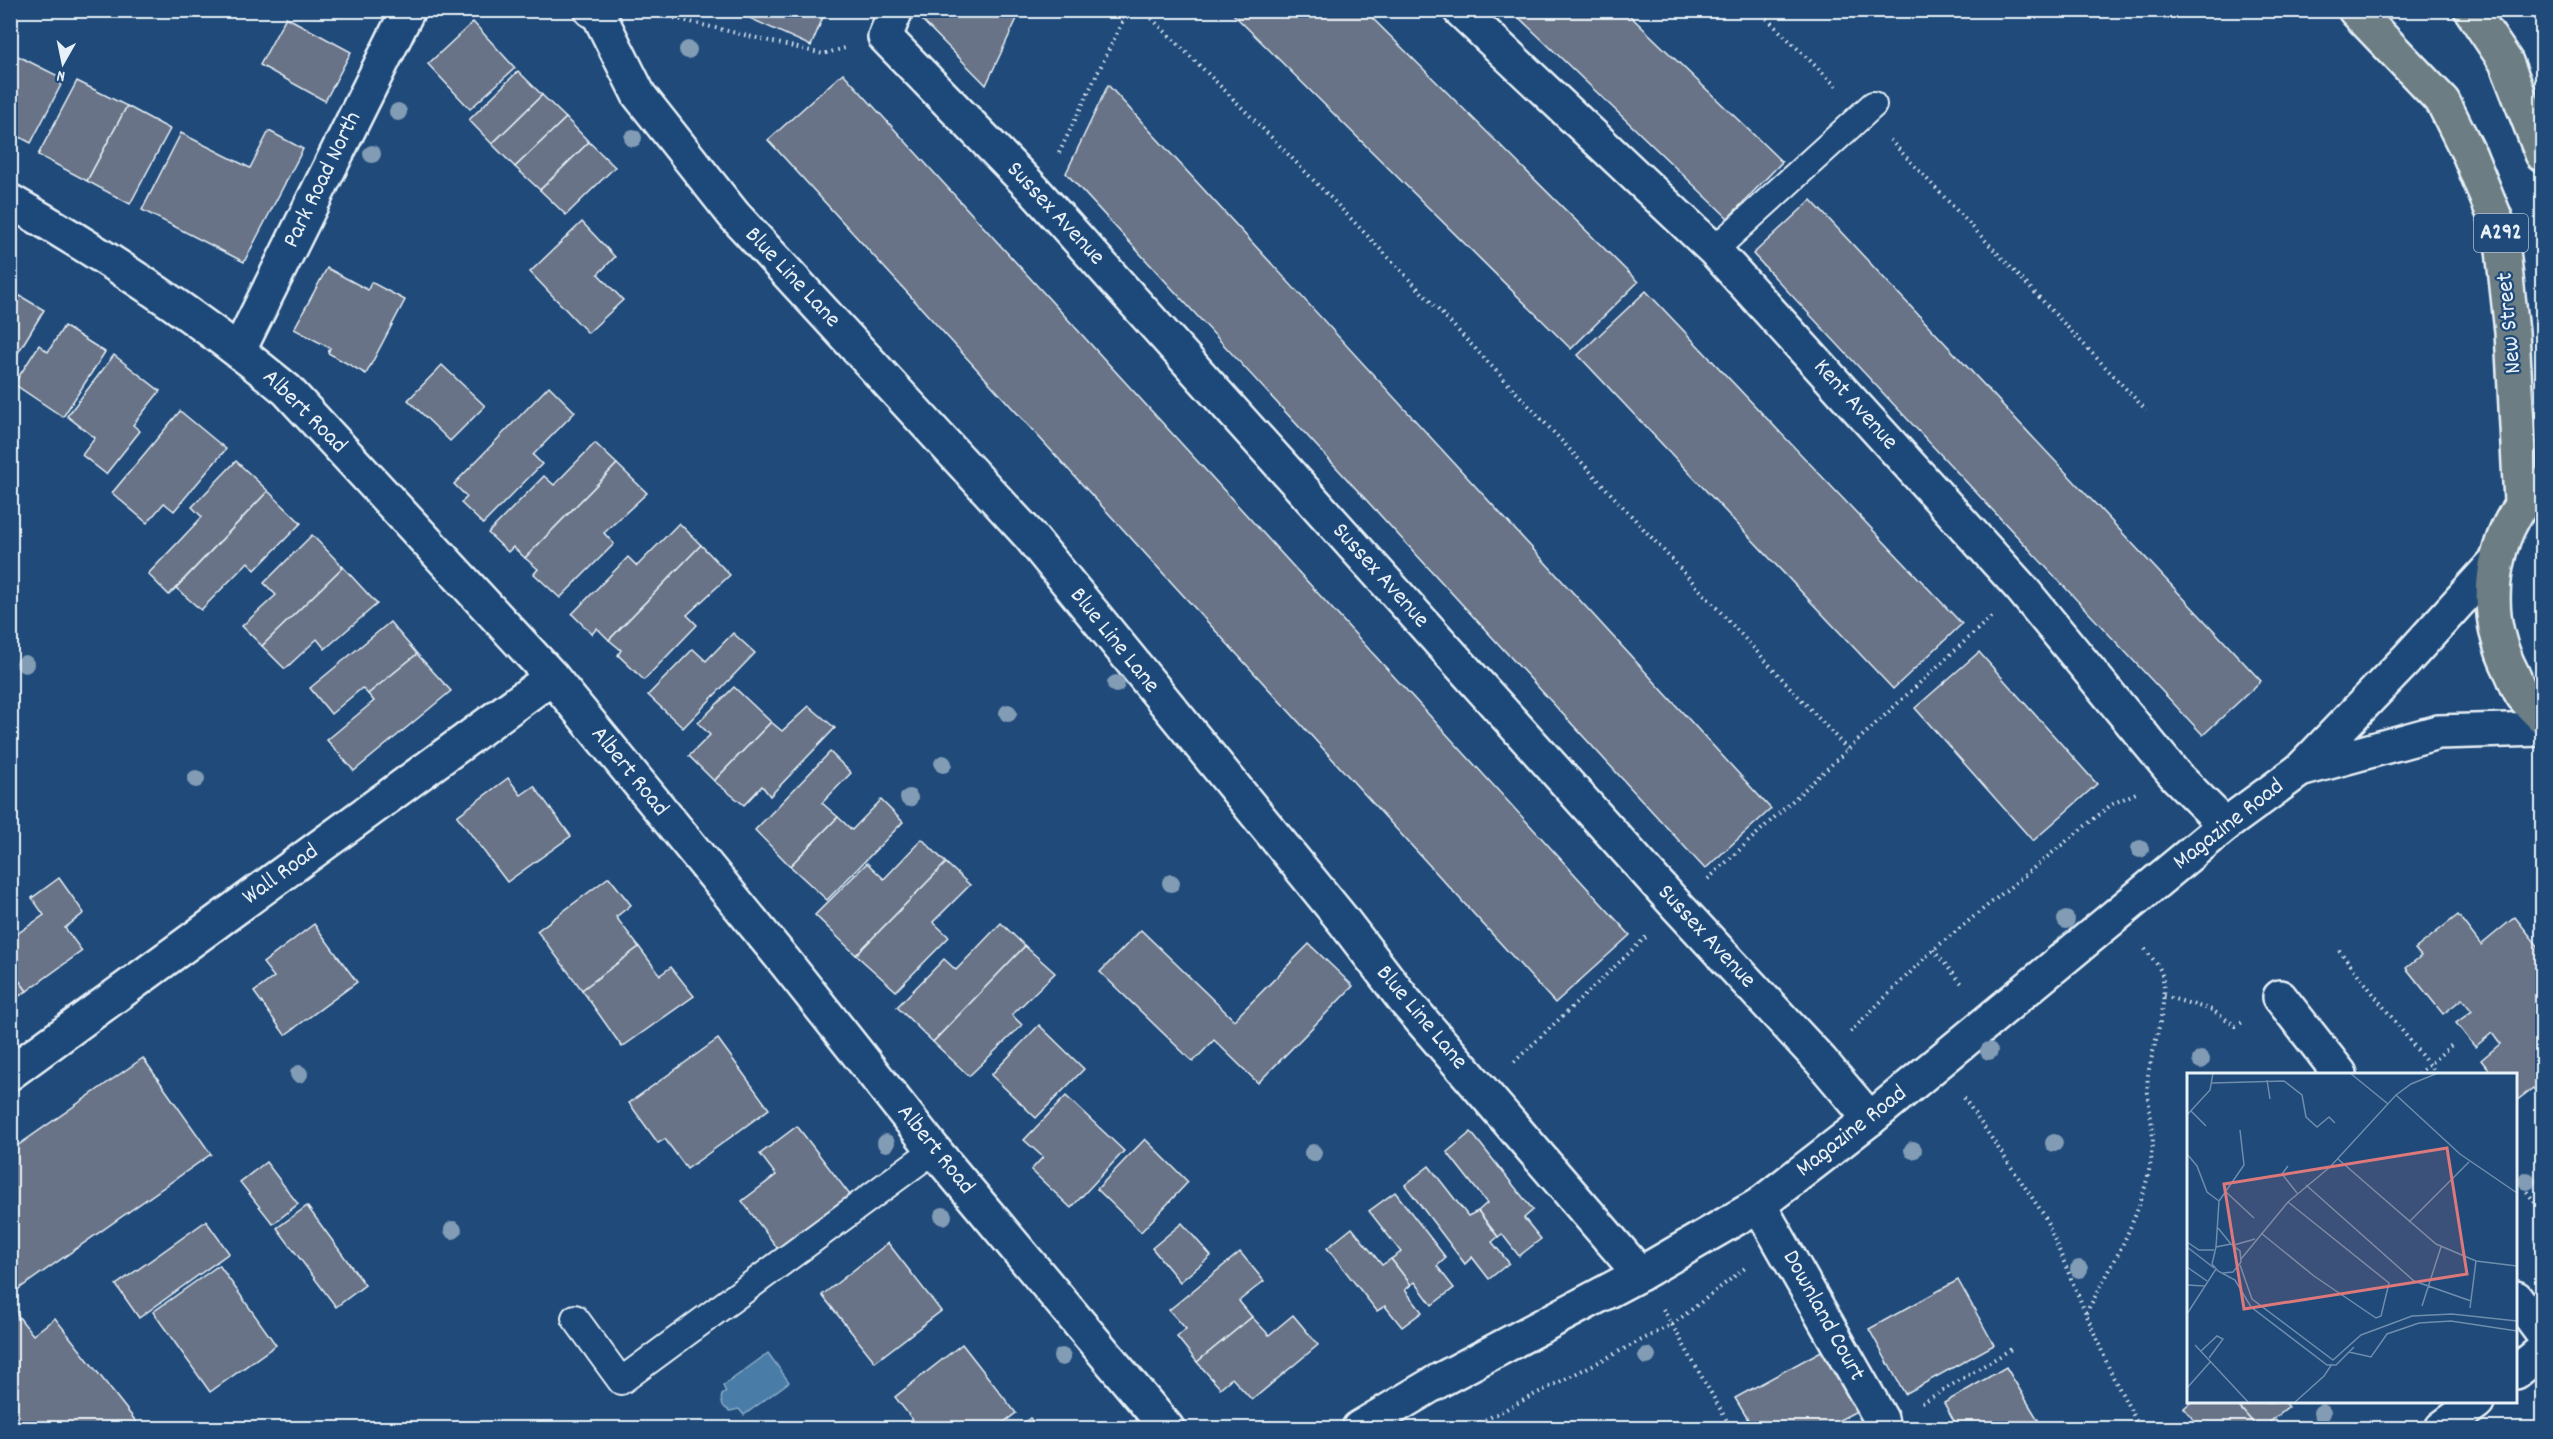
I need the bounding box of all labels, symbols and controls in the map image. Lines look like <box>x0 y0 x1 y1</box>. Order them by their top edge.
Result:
north arrow <box>33 33 93 93</box>
text: N <box>55 63 67 87</box>
street label: Park Road North <box>275 106 371 254</box>
street label: Sussex Avenue <box>998 154 1112 274</box>
road number: A292 <box>2474 214 2528 252</box>
street label: Blue Line Lane <box>736 220 848 336</box>
street label: New Street <box>2489 271 2531 375</box>
street label: Kent Avenue <box>1805 352 1905 458</box>
street label: Albert Road <box>254 362 354 462</box>
street label: Sussex Avenue <box>1323 516 1437 636</box>
street label: Blue Line Lane <box>1061 581 1167 701</box>
street label: Albert Road <box>582 719 676 825</box>
street label: Magazine Road <box>2166 771 2292 879</box>
street label: Wall Road <box>236 836 326 914</box>
street label: Sussex Avenue <box>1649 877 1763 997</box>
street label: Blue Line Lane <box>1367 958 1475 1078</box>
inset map <box>2187 1073 2517 1403</box>
street label: Magazine Road <box>1789 1078 1915 1186</box>
street label: Albert Road <box>888 1097 982 1203</box>
street label: Downland Court <box>1773 1244 1873 1388</box>

